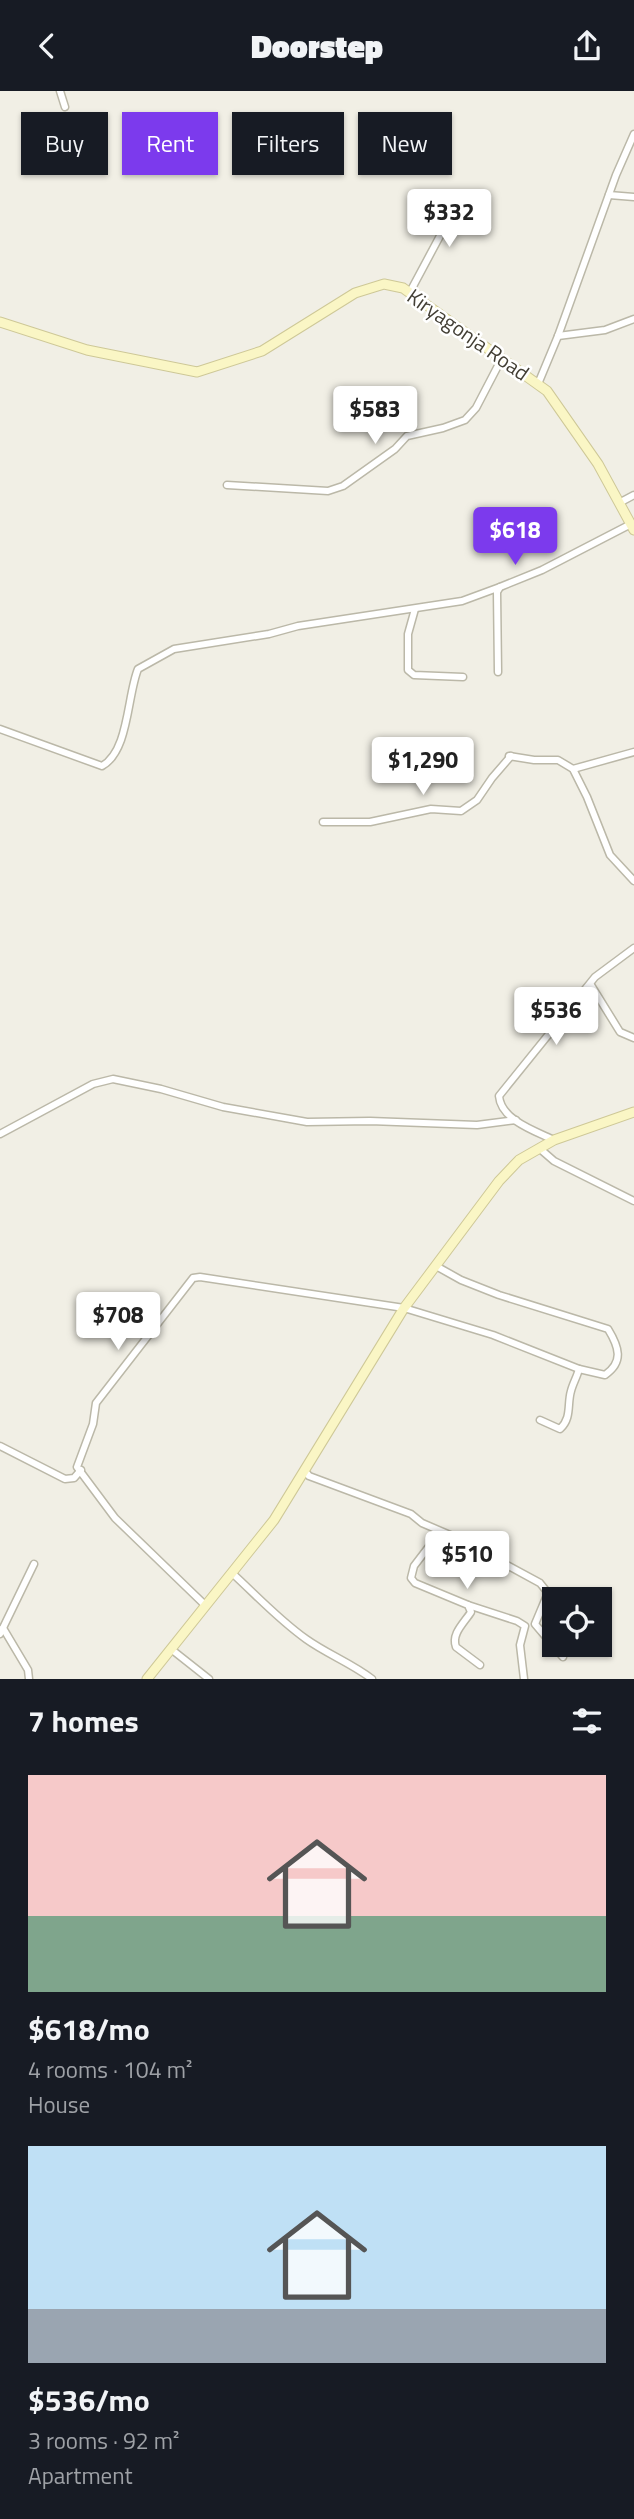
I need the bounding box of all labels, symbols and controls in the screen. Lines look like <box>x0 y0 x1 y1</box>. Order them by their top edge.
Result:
text: Doorstep <box>251 22 383 70</box>
icon: back <box>28 27 66 65</box>
icon: share <box>568 27 606 65</box>
chip: Buy <box>21 112 108 175</box>
chip: Rent <box>122 112 218 175</box>
chip: Filters <box>232 112 344 175</box>
chip: New <box>358 112 452 175</box>
pin: $332 <box>408 190 490 249</box>
text: $332 <box>423 194 475 229</box>
street label: Kiryagonja Road <box>401 280 536 388</box>
pin: $583 <box>334 387 416 446</box>
text: $583 <box>349 391 401 426</box>
pin: $618 <box>474 507 556 567</box>
text: $618 <box>489 512 541 547</box>
pin: $1,290 <box>366 737 480 797</box>
text: $1,290 <box>388 742 458 777</box>
pin: $536 <box>515 988 597 1047</box>
text: $536 <box>530 992 582 1027</box>
pin: $708 <box>77 1293 159 1352</box>
text: $708 <box>92 1297 144 1332</box>
pin: $510 <box>426 1531 508 1591</box>
text: $510 <box>441 1536 493 1571</box>
map controls <box>542 1587 612 1657</box>
button: locate <box>542 1587 612 1657</box>
text: 7 homes <box>28 1698 139 1744</box>
icon: filters <box>568 1702 606 1740</box>
icon: home <box>254 1821 380 1947</box>
text: $618/mo <box>28 2006 150 2052</box>
text: 4 rooms · 104 m² <box>28 2052 192 2087</box>
text: House <box>28 2087 90 2122</box>
icon: home <box>254 2192 380 2318</box>
text: $536/mo <box>28 2377 150 2423</box>
text: 3 rooms · 92 m² <box>28 2423 179 2458</box>
text: Apartment <box>28 2458 133 2493</box>

